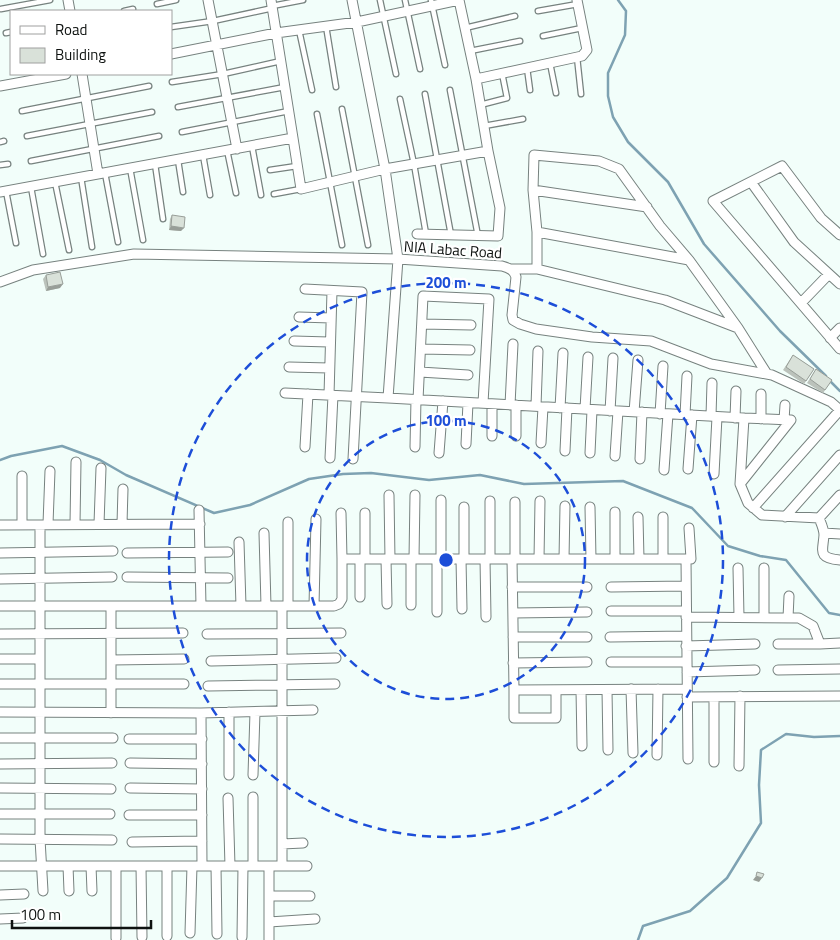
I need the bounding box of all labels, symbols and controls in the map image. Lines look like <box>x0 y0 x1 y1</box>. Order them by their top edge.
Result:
legend <box>10 10 172 75</box>
text: Road <box>55 18 87 41</box>
text: Building <box>55 43 106 66</box>
street label: NIA Labac Road <box>403 235 503 264</box>
text: 200 m <box>425 271 467 294</box>
text: 100 m <box>425 409 467 432</box>
centre of rings <box>437 551 455 569</box>
scale bar <box>12 898 151 930</box>
text: 100 m <box>20 903 61 926</box>

